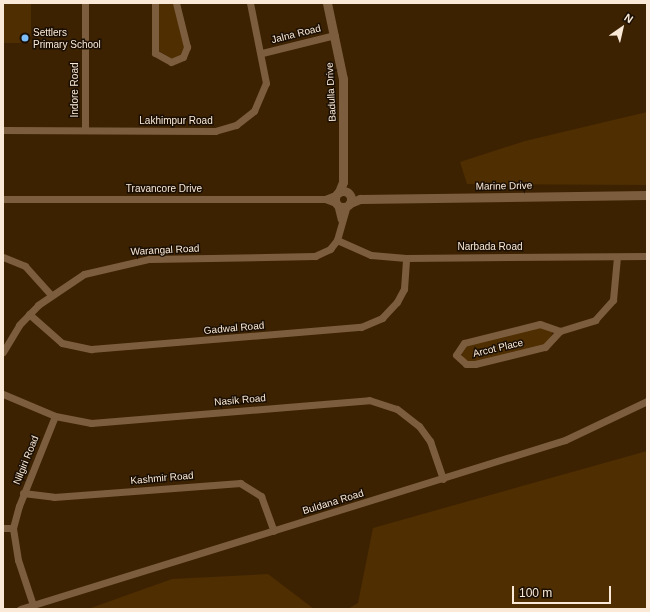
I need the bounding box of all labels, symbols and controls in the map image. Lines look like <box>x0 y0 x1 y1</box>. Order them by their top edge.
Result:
north arrow <box>602 8 642 48</box>
text: N <box>622 11 635 25</box>
street label: Jalna Road <box>270 22 322 46</box>
place label: Settlers Primary School <box>33 26 101 50</box>
marker: Settlers Primary School <box>20 33 30 43</box>
street label: Indore Road <box>69 62 81 118</box>
street label: Badulla Drive <box>323 62 339 122</box>
street label: Lakhimpur Road <box>139 115 213 127</box>
street label: Marine Drive <box>476 180 532 192</box>
street label: Travancore Drive <box>126 183 202 195</box>
street label: Narbada Road <box>457 241 523 253</box>
street label: Warangal Road <box>130 242 200 258</box>
street label: Gadwal Road <box>203 319 265 337</box>
street label: Arcot Place <box>472 336 524 360</box>
street label: Nasik Road <box>214 392 266 408</box>
street label: Nilgiri Road <box>11 434 41 486</box>
street label: Kashmir Road <box>130 469 194 487</box>
street label: Buldana Road <box>301 487 365 517</box>
scale bar <box>514 578 613 604</box>
text: 100 m <box>519 586 552 600</box>

